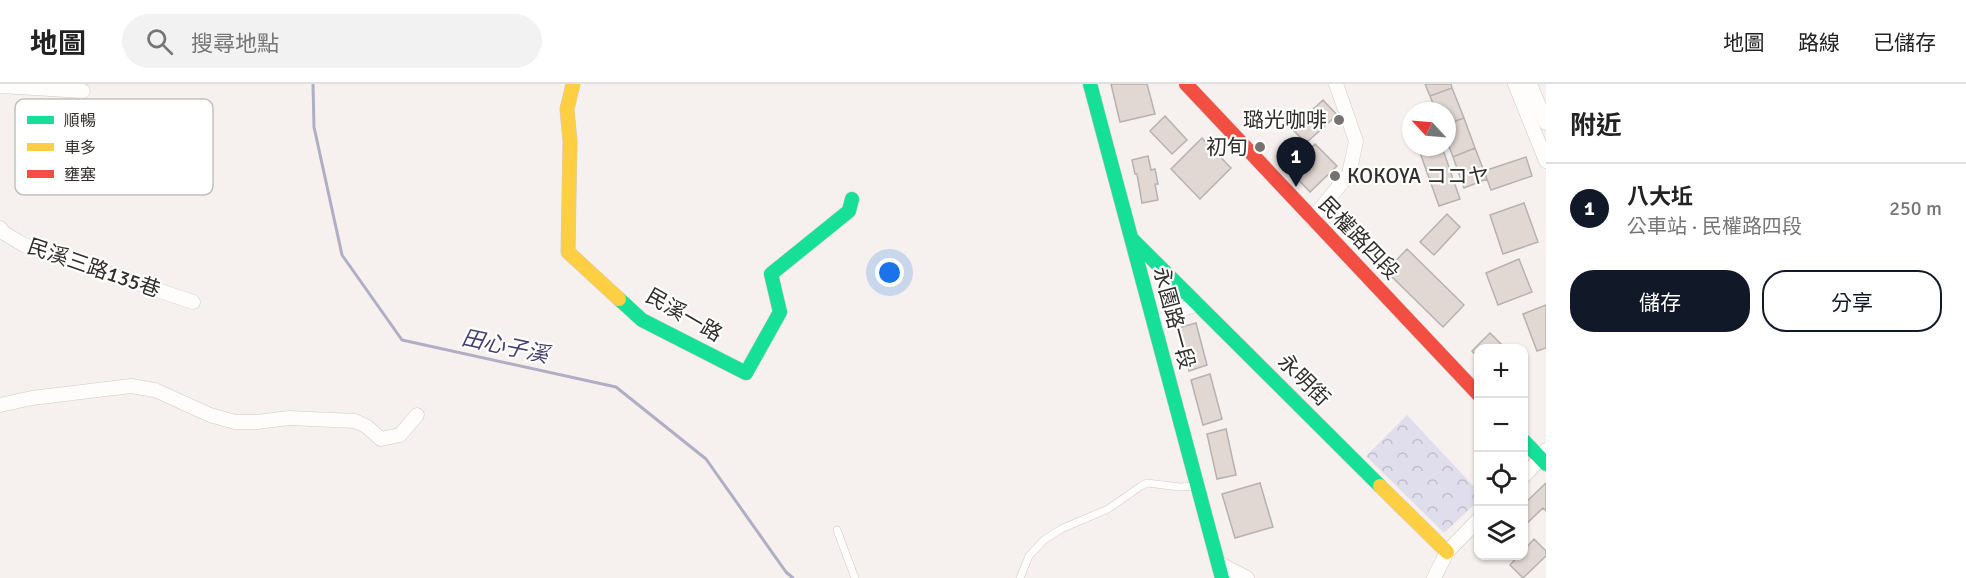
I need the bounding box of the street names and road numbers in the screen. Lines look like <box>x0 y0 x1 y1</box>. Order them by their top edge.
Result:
street label: 民權路四段 <box>1313 191 1405 285</box>
street label: 民溪三路135巷 <box>24 233 164 303</box>
street label: 永園路一段 <box>1148 264 1200 372</box>
street label: 民溪一路 <box>641 283 727 347</box>
street label: 永明街 <box>1273 349 1335 411</box>

